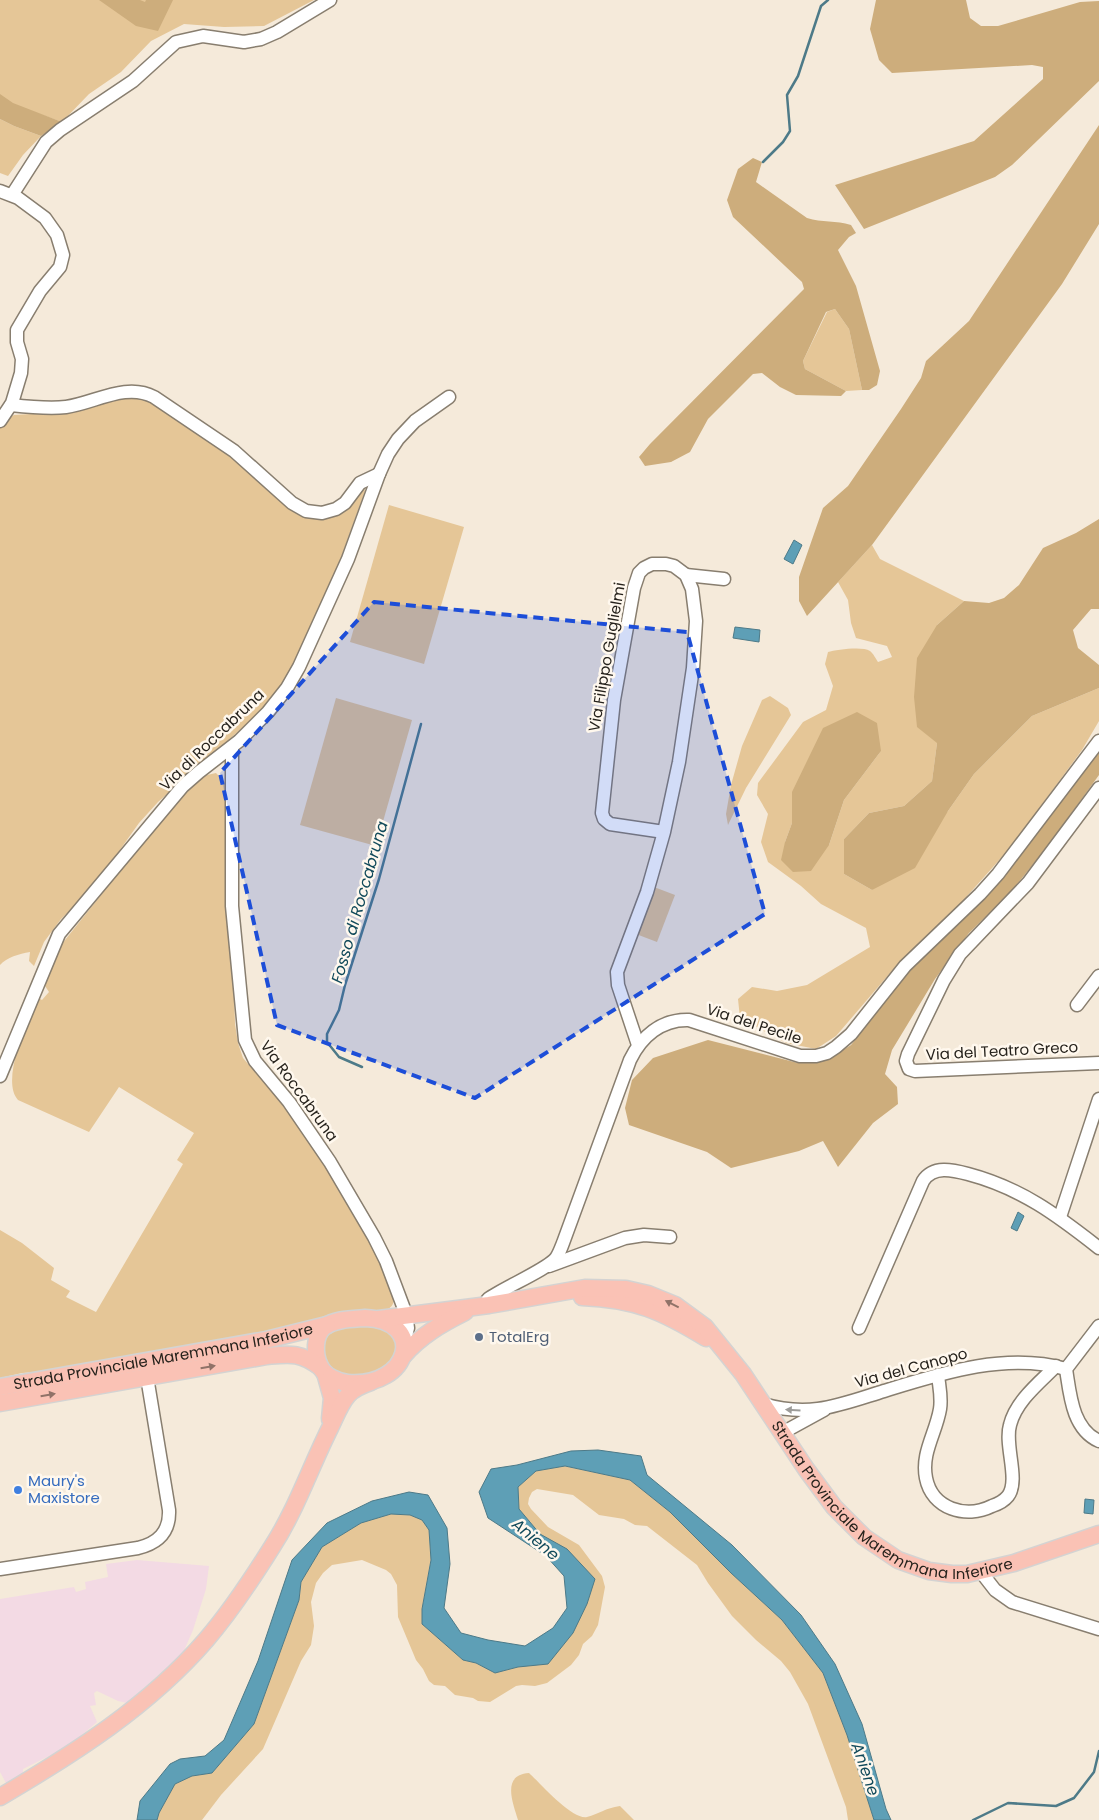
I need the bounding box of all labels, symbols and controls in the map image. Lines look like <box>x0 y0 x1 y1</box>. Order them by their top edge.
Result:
street label: Via Filippo Guglielmi <box>583 581 630 733</box>
street label: Via di Roccabruna <box>155 684 269 795</box>
water label: Fosso di Roccabruna <box>325 818 394 986</box>
street label: Via del Pecile <box>704 998 804 1049</box>
street label: Via Roccabruna <box>256 1036 343 1145</box>
street label: Via del Teatro Greco <box>925 1036 1079 1065</box>
one-way arrow <box>665 1300 679 1308</box>
street label: Strada Provinciale Maremmana Inferiore <box>12 1318 315 1394</box>
place label: TotalErg <box>489 1326 549 1347</box>
marker: TotalErg <box>473 1331 485 1343</box>
street label: Via del Canopo <box>852 1342 970 1393</box>
one-way arrow <box>200 1362 216 1370</box>
one-way arrow <box>40 1390 56 1398</box>
one-way arrow <box>785 1406 801 1414</box>
street label: Strada Provinciale Maremmana Inferiore <box>767 1416 1015 1584</box>
place label: Maury's Maxistore <box>28 1470 100 1508</box>
marker: Maury's Maxistore <box>12 1484 24 1496</box>
water label: Aniene <box>506 1512 564 1566</box>
water label: Aniene <box>845 1738 885 1799</box>

